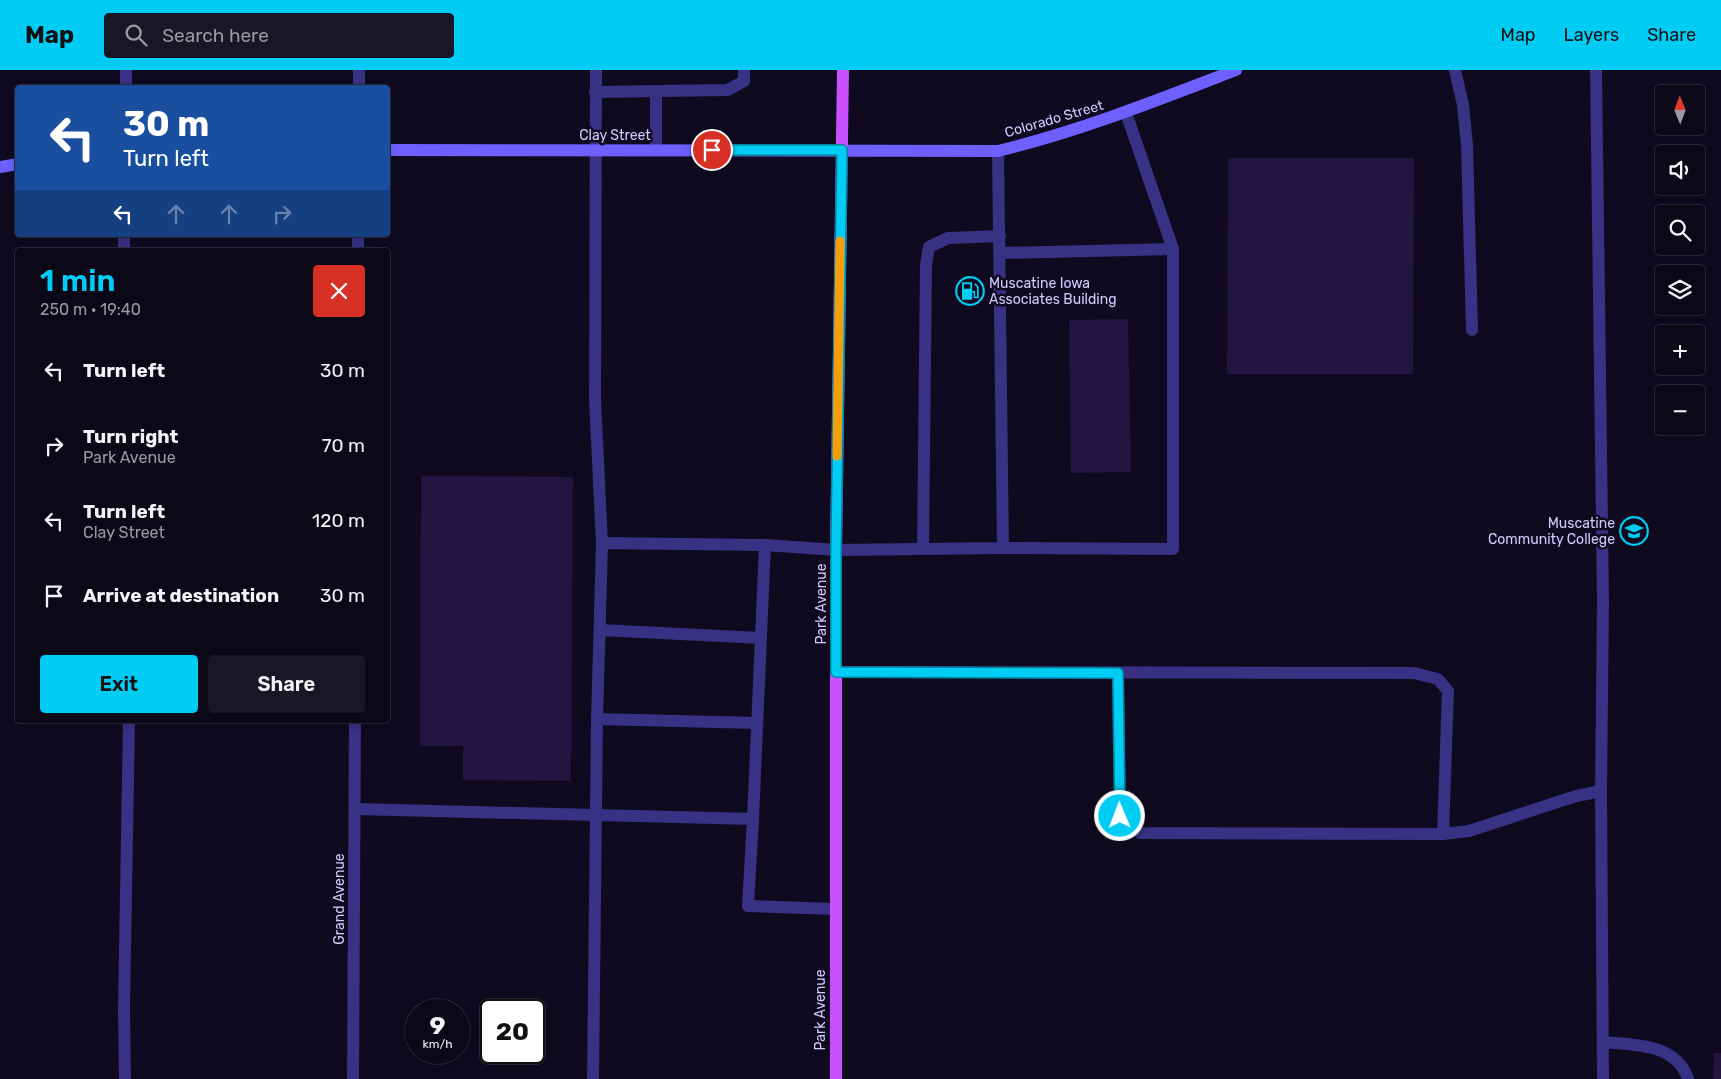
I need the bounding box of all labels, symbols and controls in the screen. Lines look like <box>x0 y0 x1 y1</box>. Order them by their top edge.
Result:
search box <box>104 13 454 58</box>
text: Map <box>25 21 74 49</box>
icon: search <box>122 21 150 49</box>
text: Search here <box>162 24 269 47</box>
text: Map <box>1501 24 1536 46</box>
text: Layers <box>1564 24 1619 46</box>
text: Share <box>1647 24 1696 46</box>
north arrow <box>1655 85 1705 135</box>
map controls <box>1655 85 1705 435</box>
street label: Colorado Street <box>1003 97 1106 141</box>
text: 30 m <box>123 103 209 145</box>
icon: left <box>40 105 105 170</box>
street label: Clay Street <box>579 127 651 144</box>
pin <box>691 129 733 171</box>
icon: arrive <box>698 136 726 164</box>
text: Turn left <box>123 145 209 172</box>
button: sound <box>1655 145 1705 195</box>
icon: left <box>109 200 137 228</box>
icon: ahead <box>162 200 190 228</box>
icon: ahead <box>215 200 243 228</box>
icon: right <box>268 200 296 228</box>
button: search <box>1655 205 1705 255</box>
text: 1 min <box>40 263 115 299</box>
button: close <box>313 265 365 317</box>
button: layers <box>1655 265 1705 315</box>
place label: Muscatine Iowa Associates Building <box>989 275 1117 308</box>
fuel station icon: Muscatine Iowa Associates Building <box>955 276 985 306</box>
text: 250 m · 19:40 <box>40 300 141 319</box>
button: + <box>1655 325 1705 375</box>
icon: left <box>40 357 68 385</box>
text: Turn left <box>83 359 165 382</box>
text: 30 m <box>320 359 365 382</box>
button: − <box>1655 385 1705 435</box>
text: Turn right <box>83 425 178 448</box>
icon: right <box>40 432 68 460</box>
text: 70 m <box>322 434 365 457</box>
text: Park Avenue <box>83 448 176 467</box>
text: Turn left <box>83 500 165 523</box>
icon: left <box>40 507 68 535</box>
text: 120 m <box>312 509 365 532</box>
place label: Muscatine Community College <box>1488 515 1615 548</box>
school or university icon: Muscatine Community College <box>1619 516 1649 546</box>
text: Clay Street <box>83 523 165 542</box>
street label: Park Avenue <box>813 563 830 645</box>
icon: arrive <box>40 582 68 610</box>
text: Arrive at destination <box>83 584 279 607</box>
text: 30 m <box>320 584 365 607</box>
button: Exit <box>40 655 198 713</box>
button: Share <box>208 655 365 713</box>
position arrow <box>1093 789 1145 841</box>
street label: Grand Avenue <box>331 853 348 945</box>
street label: Park Avenue <box>812 969 829 1051</box>
speed limit sign: 20 <box>480 999 545 1064</box>
text: 9 <box>429 1011 446 1040</box>
text: km/h <box>423 1037 452 1051</box>

